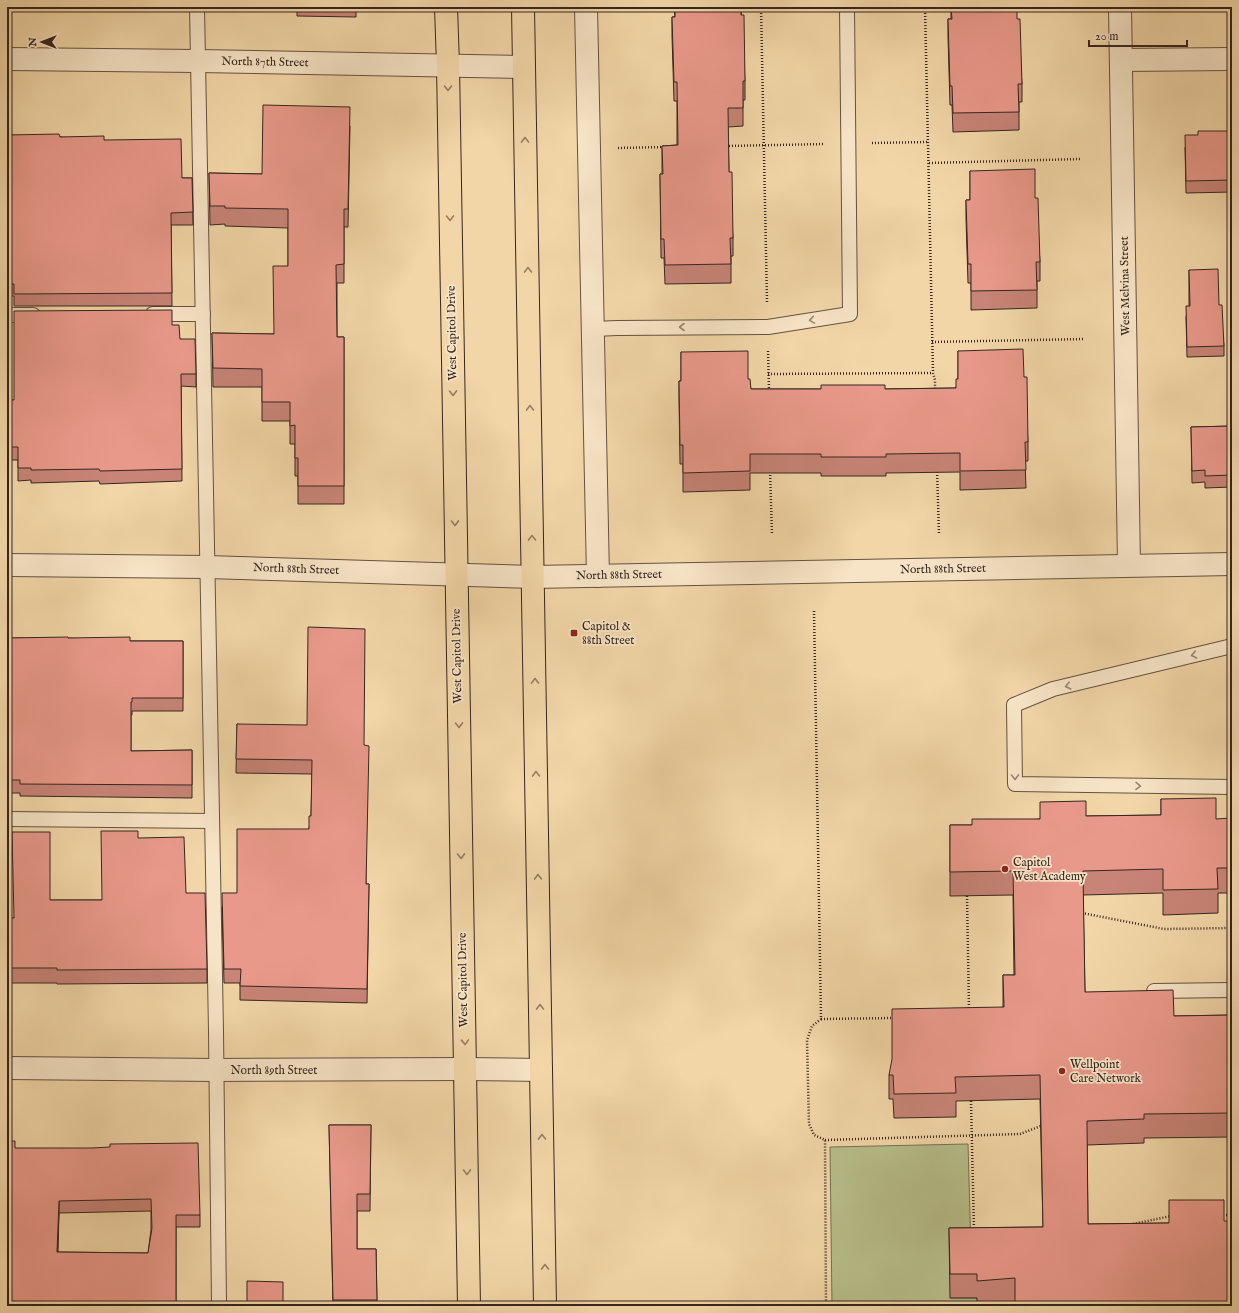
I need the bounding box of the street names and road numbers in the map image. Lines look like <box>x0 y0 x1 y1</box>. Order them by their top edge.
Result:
street label: North 87th Street <box>221 54 309 70</box>
street label: West Melvina Street <box>1117 236 1133 336</box>
street label: West Capitol Drive <box>444 285 461 381</box>
street label: North 88th Street <box>253 560 339 578</box>
street label: North 88th Street <box>900 561 986 577</box>
street label: North 88th Street <box>576 567 662 583</box>
street label: West Capitol Drive <box>449 608 466 704</box>
street label: West Capitol Drive <box>455 932 472 1028</box>
street label: North 89th Street <box>231 1063 317 1078</box>

